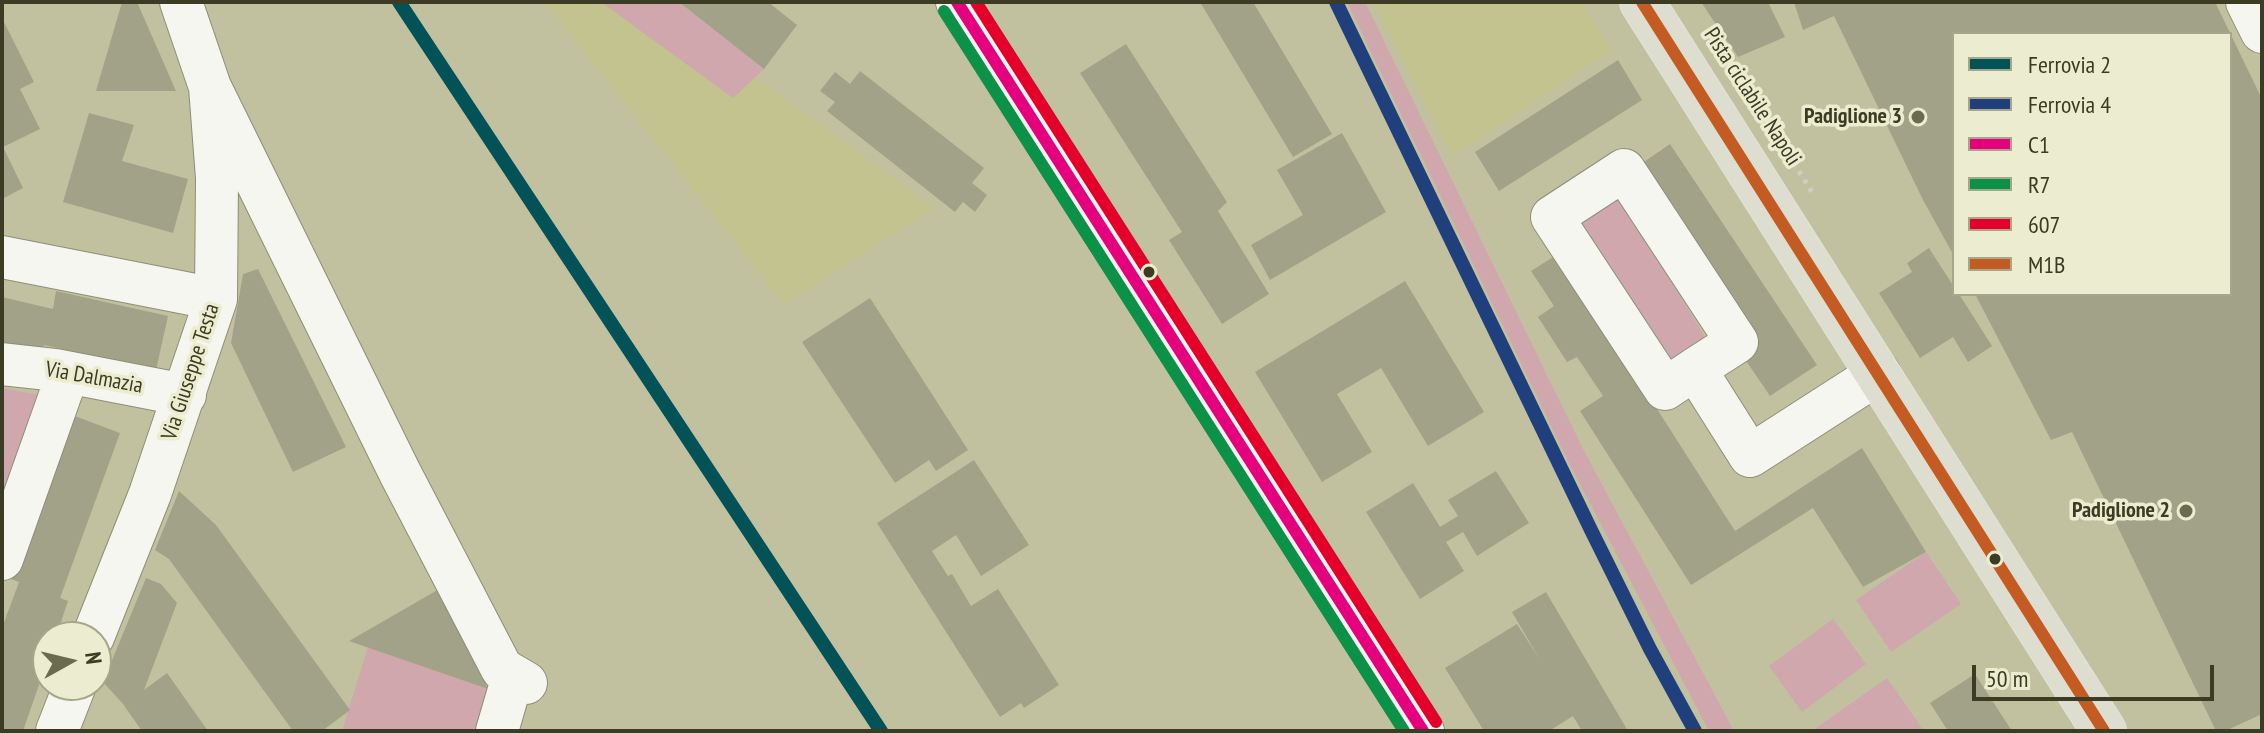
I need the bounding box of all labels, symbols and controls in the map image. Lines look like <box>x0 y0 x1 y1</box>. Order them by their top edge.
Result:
street label: Pista ciclabile Napoli <box>1698 23 1806 171</box>
legend <box>1952 32 2232 296</box>
text: Ferrovia 2 <box>2028 49 2111 80</box>
text: Ferrovia 4 <box>2028 89 2111 120</box>
place label: Padiglione 3 <box>1804 104 1902 130</box>
marker: Padiglione 3 <box>1909 108 1927 126</box>
text: C1 <box>2028 129 2050 160</box>
text: R7 <box>2028 169 2050 200</box>
text: 607 <box>2028 209 2060 240</box>
text: M1B <box>2028 249 2065 280</box>
unlabelled marker <box>1141 264 1157 280</box>
street label: Via Giuseppe Testa <box>157 300 225 444</box>
street label: Via Dalmazia <box>43 356 145 400</box>
place label: Padiglione 2 <box>2072 498 2170 524</box>
marker: Padiglione 2 <box>2177 502 2195 520</box>
unlabelled marker <box>1987 551 2003 567</box>
north arrow <box>32 621 112 701</box>
scale bar <box>1976 649 2218 699</box>
text: N <box>79 650 108 666</box>
text: 50 m <box>1986 663 2028 694</box>

